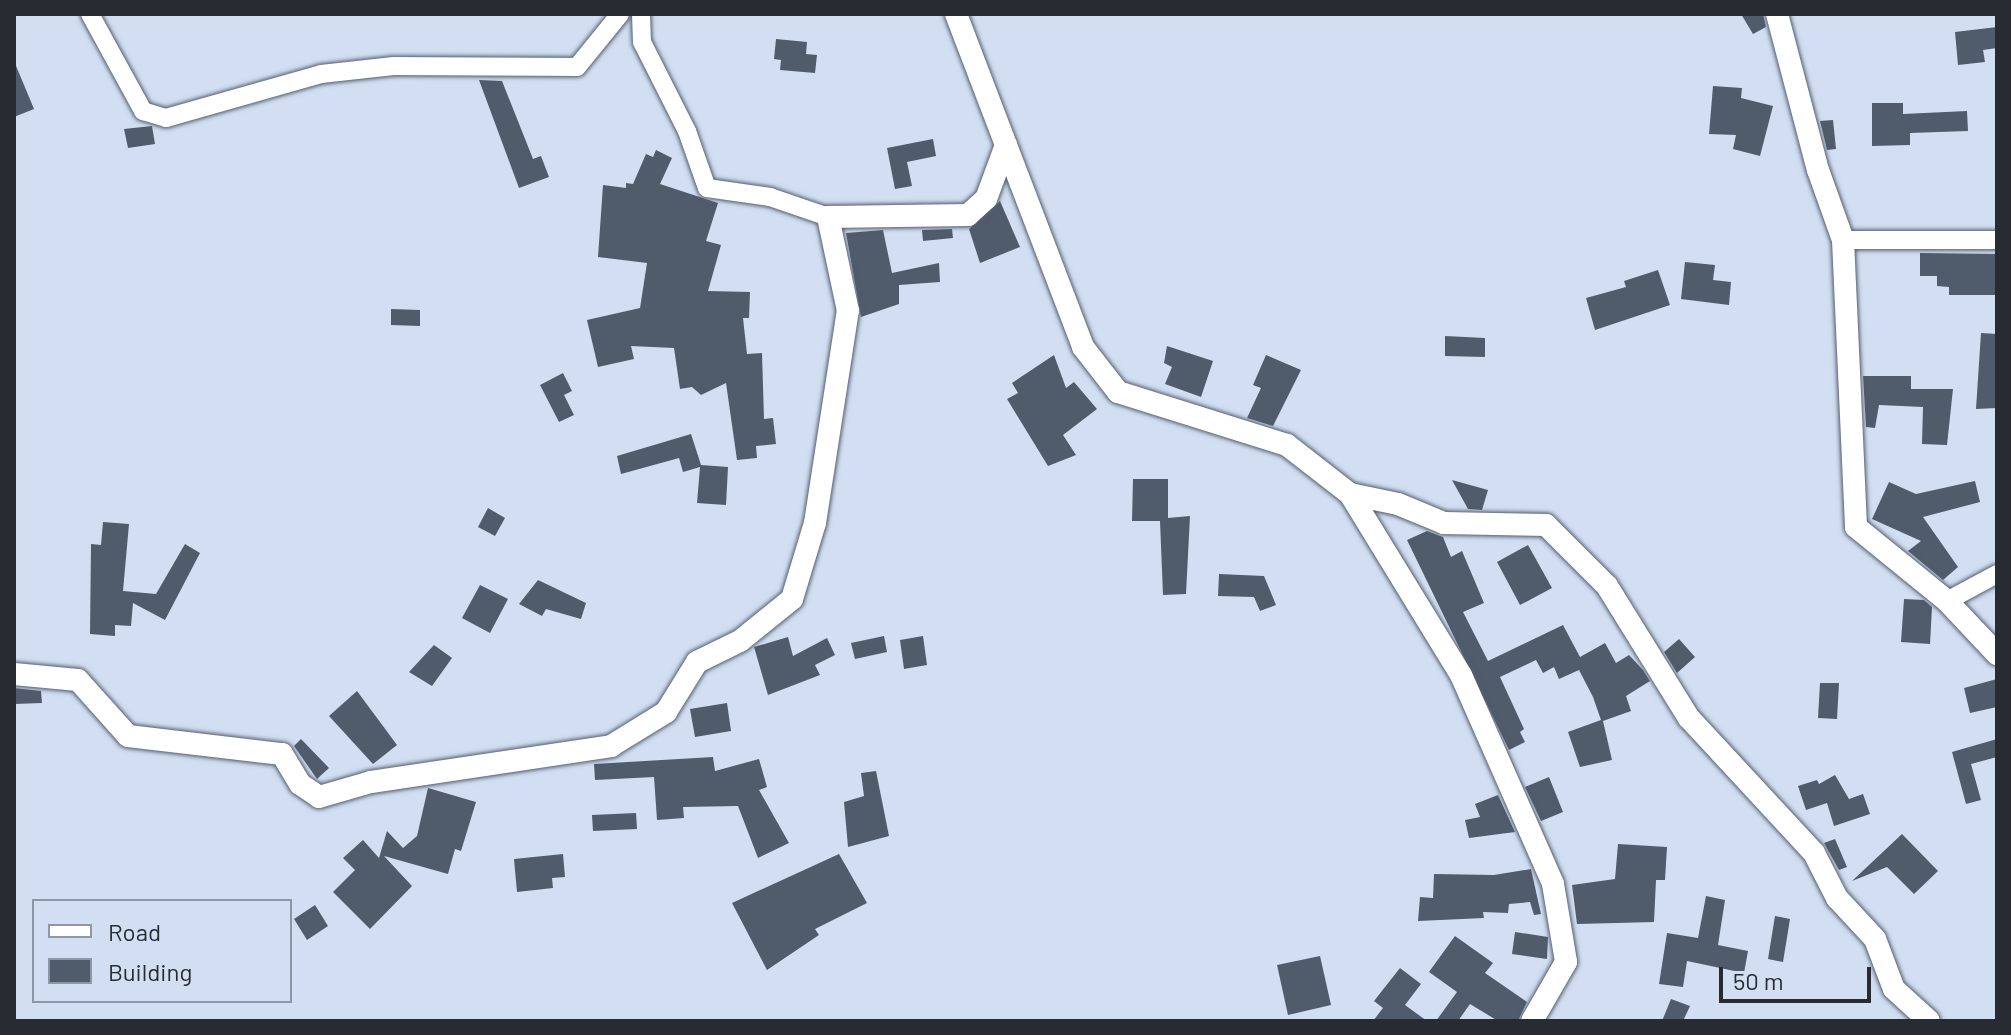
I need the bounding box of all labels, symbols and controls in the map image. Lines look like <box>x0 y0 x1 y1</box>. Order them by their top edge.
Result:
legend <box>32 899 292 1003</box>
text: Road <box>108 917 161 946</box>
scale bar <box>1723 951 1875 1001</box>
text: Building <box>108 957 192 986</box>
text: 50 m <box>1733 966 1784 995</box>

